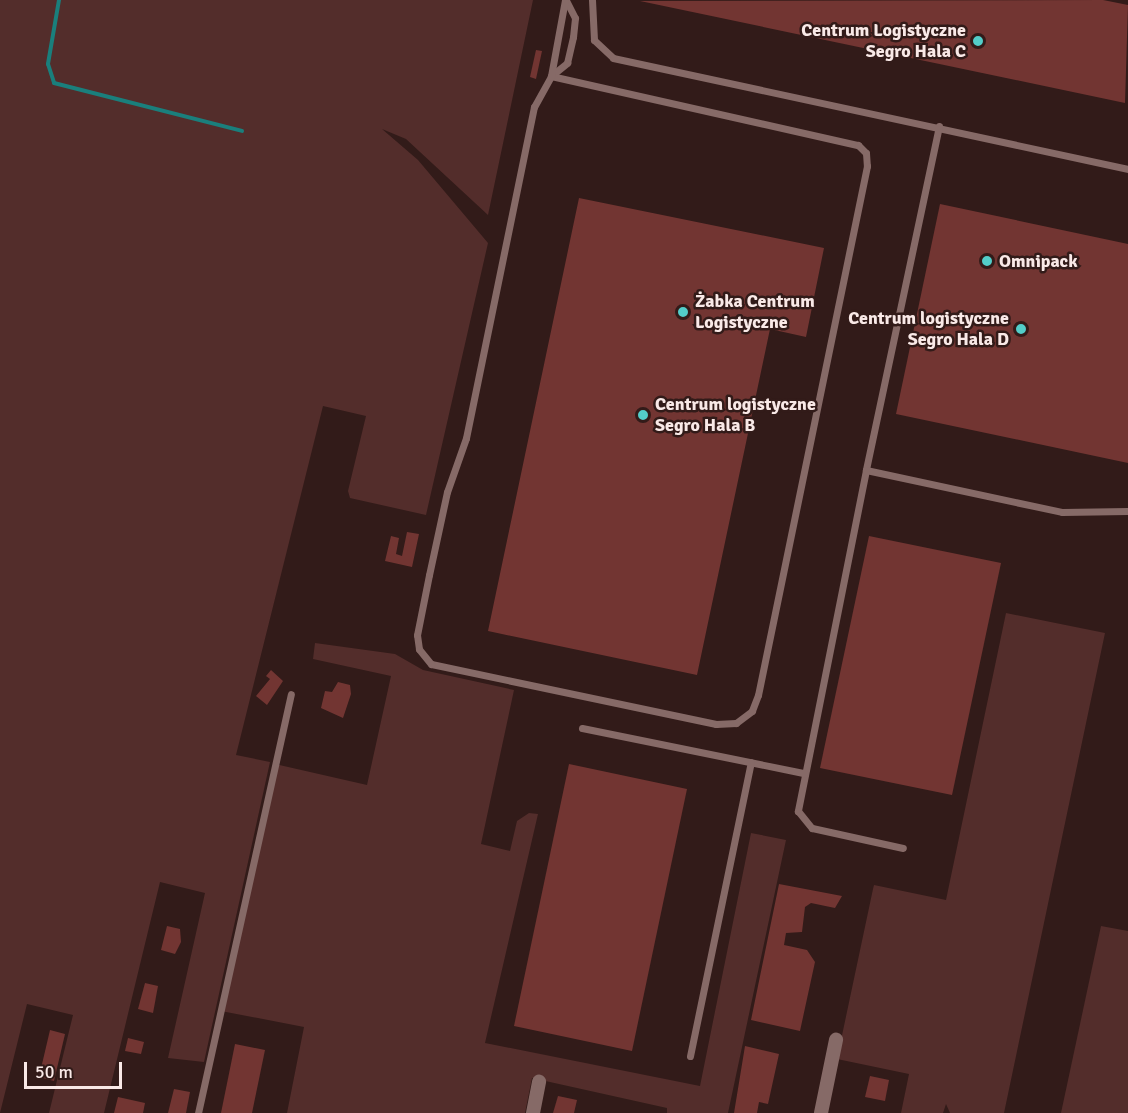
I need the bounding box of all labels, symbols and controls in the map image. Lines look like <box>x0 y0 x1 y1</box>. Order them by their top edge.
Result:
place label: Centrum Logistyczne Segro Hala C <box>801 20 966 63</box>
marker: Centrum Logistyczne Segro Hala C <box>971 34 985 48</box>
place label: Omnipack <box>999 250 1078 272</box>
marker: Omnipack <box>980 254 994 268</box>
place label: Żabka Centrum Logistyczne <box>695 291 815 334</box>
marker: Żabka Centrum Logistyczne <box>676 305 690 319</box>
place label: Centrum logistyczne Segro Hala D <box>848 308 1009 350</box>
marker: Centrum logistyczne Segro Hala D <box>1014 322 1028 336</box>
place label: Centrum logistyczne Segro Hala B <box>655 394 816 436</box>
marker: Centrum logistyczne Segro Hala B <box>636 408 650 422</box>
scale bar <box>27 1050 124 1088</box>
text: 50 m <box>35 1061 73 1083</box>

